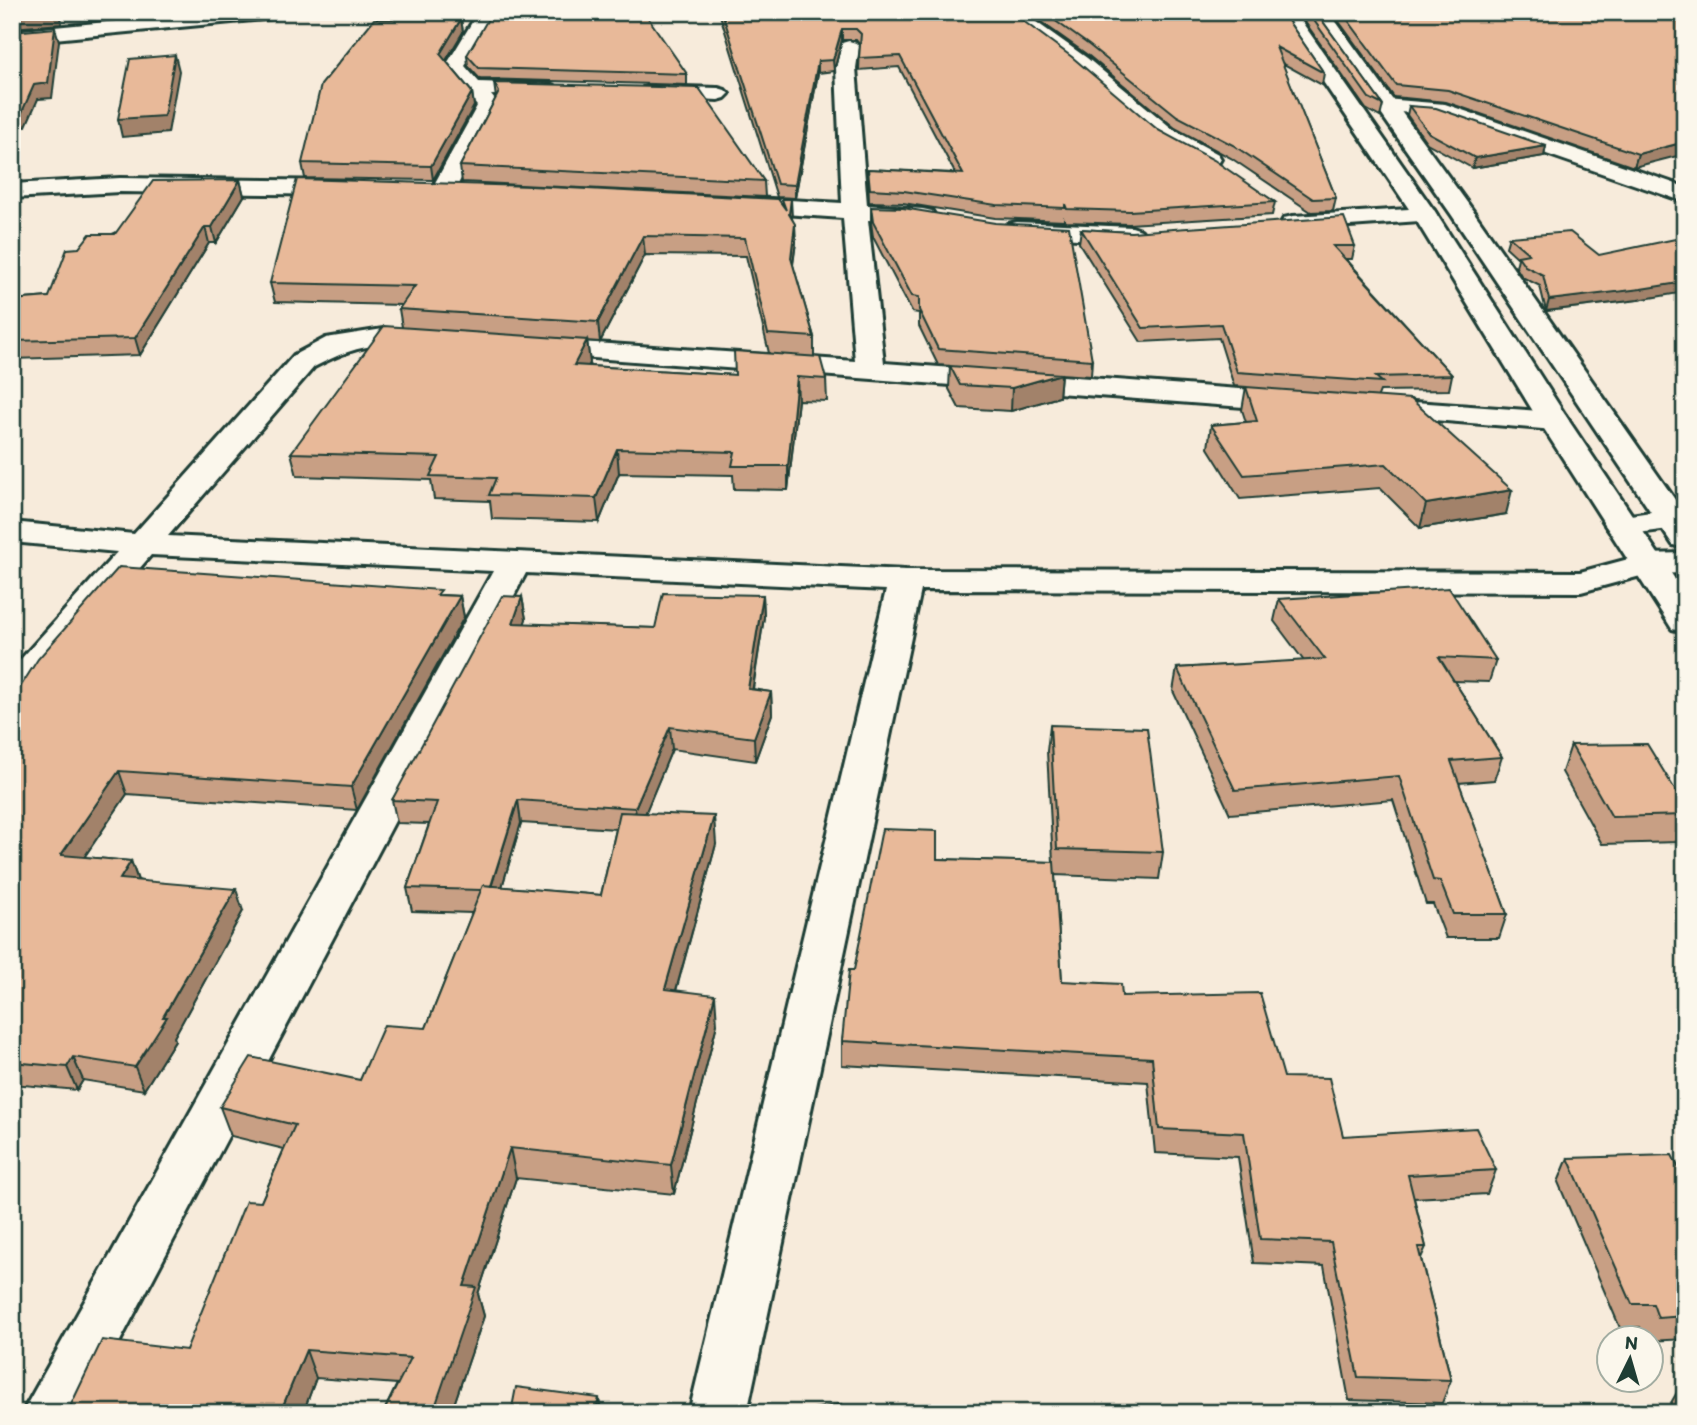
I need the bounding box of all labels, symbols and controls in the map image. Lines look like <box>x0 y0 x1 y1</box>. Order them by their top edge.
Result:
north arrow <box>1596 1324 1666 1394</box>
text: N <box>1624 1331 1639 1355</box>

